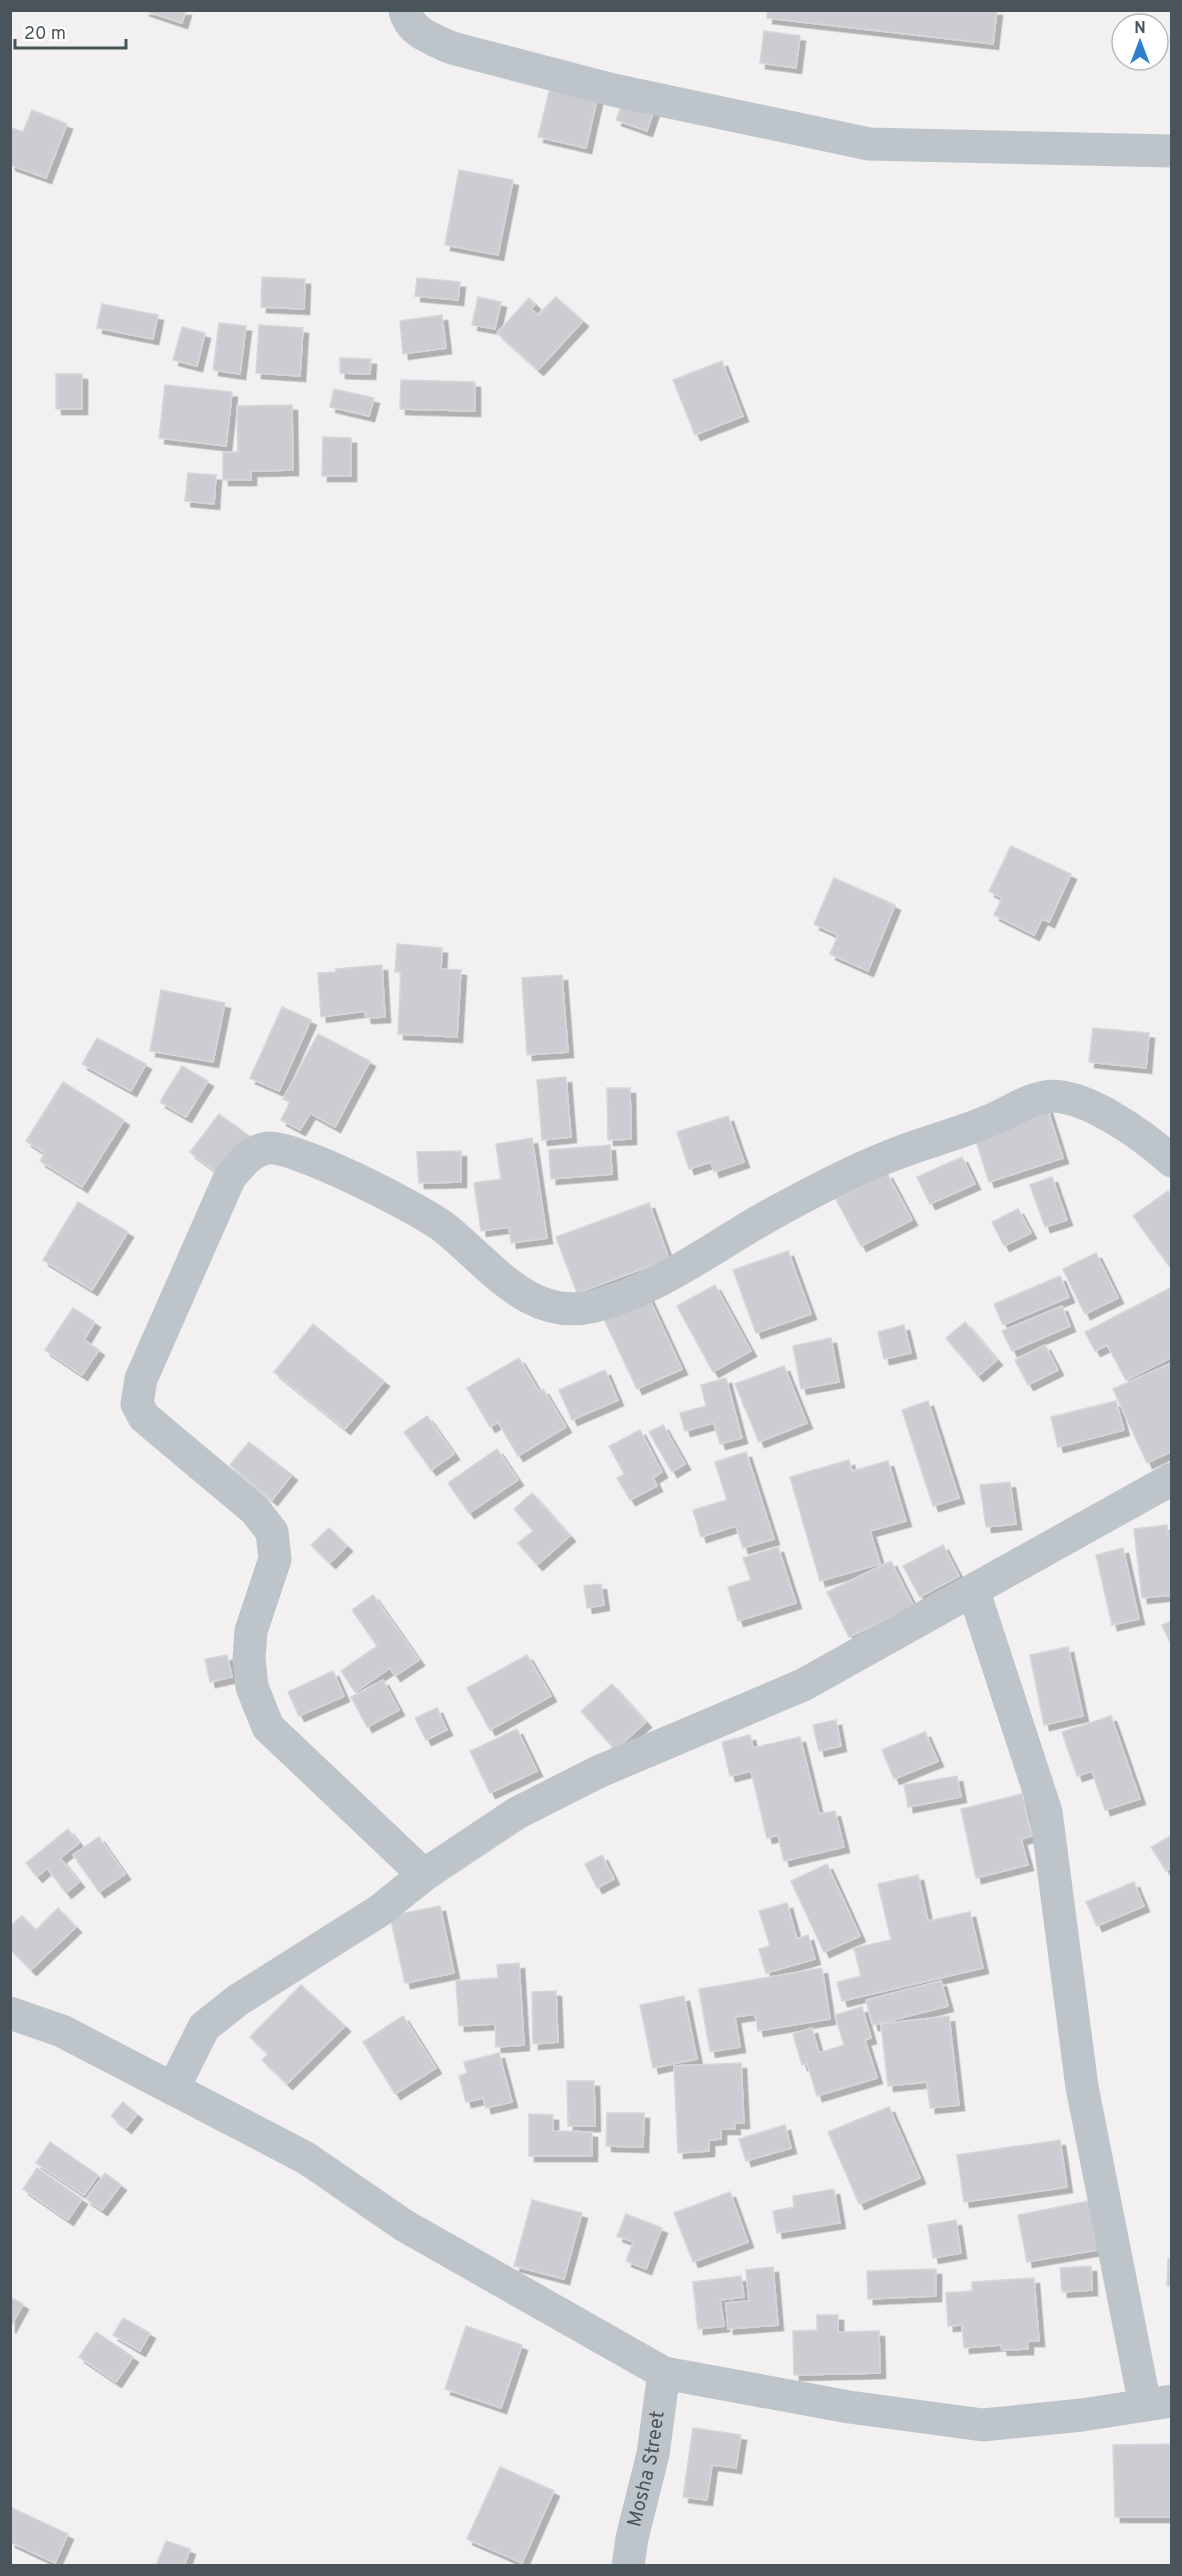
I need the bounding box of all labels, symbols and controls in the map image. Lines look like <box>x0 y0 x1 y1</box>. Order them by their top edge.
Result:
scale bar <box>15 12 126 50</box>
north arrow <box>1110 12 1170 72</box>
text: N <box>1134 19 1146 39</box>
text: 20 m <box>24 23 66 46</box>
street label: Mosha Street <box>622 2409 672 2530</box>

